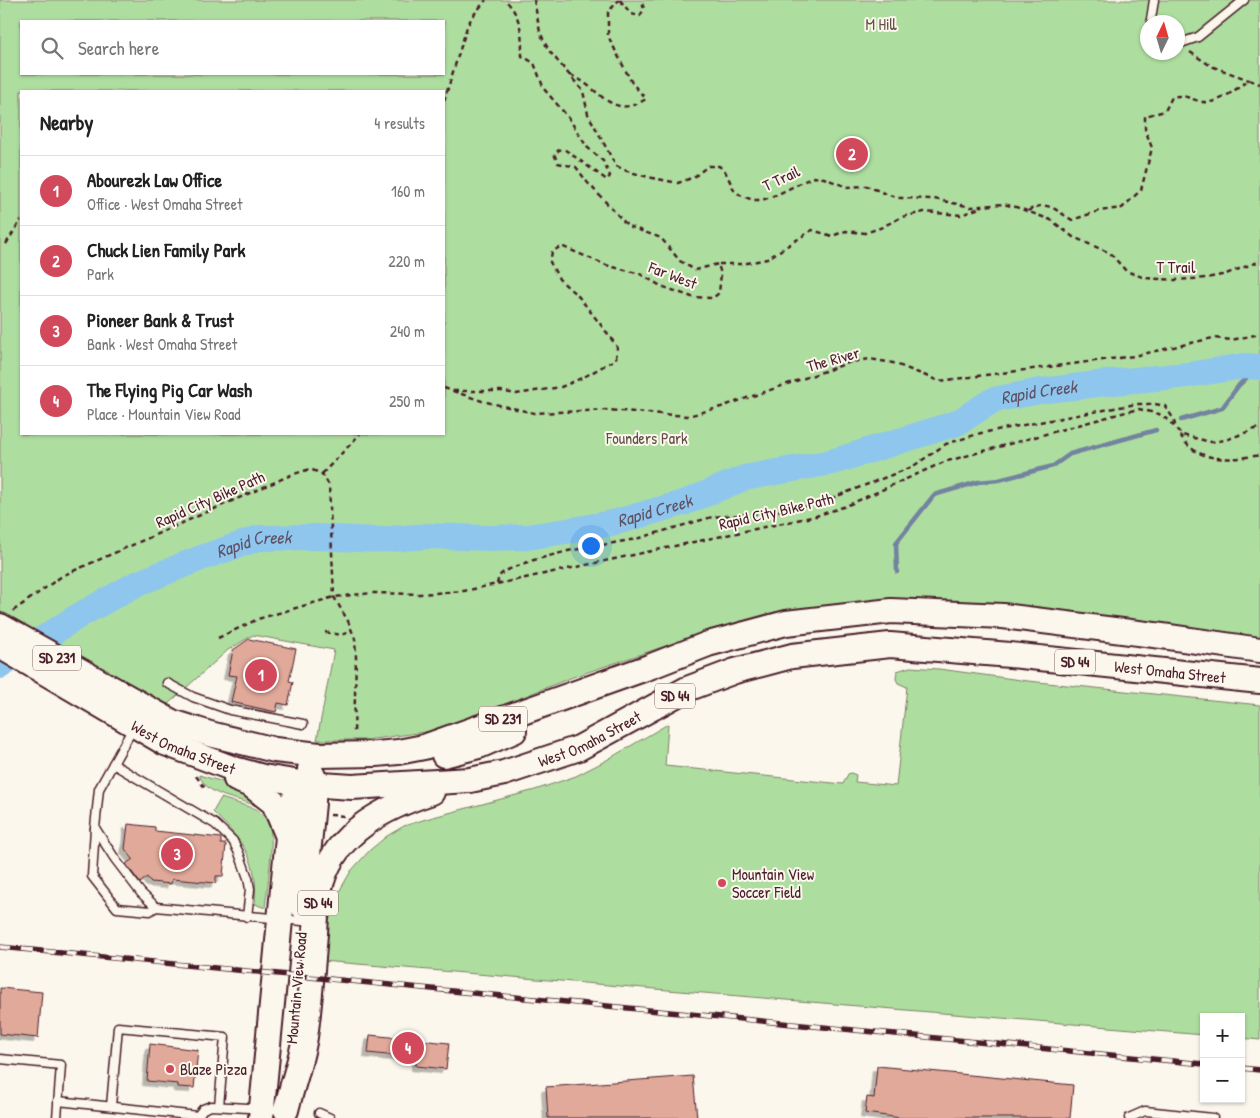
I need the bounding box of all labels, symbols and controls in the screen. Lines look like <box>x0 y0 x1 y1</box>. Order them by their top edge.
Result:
park label: M Hill <box>865 13 897 35</box>
north arrow <box>1140 15 1185 60</box>
search box <box>20 20 445 75</box>
icon: search <box>38 34 66 62</box>
text: Search here <box>78 35 159 61</box>
text: Nearby <box>40 108 93 137</box>
text: 4 results <box>374 112 425 134</box>
pin: 2 <box>836 135 868 173</box>
street label: T Trail <box>759 159 804 196</box>
text: Abourezk Law Office <box>87 167 222 193</box>
text: 1 <box>53 180 59 202</box>
text: 160 m <box>391 180 425 202</box>
text: Office · West Omaha Street <box>87 193 243 215</box>
text: Chuck Lien Family Park <box>87 237 245 263</box>
text: 2 <box>52 250 60 272</box>
text: 220 m <box>388 250 425 272</box>
street label: Far West <box>645 255 701 294</box>
street label: T Trail <box>1157 256 1196 278</box>
text: Park <box>87 263 114 285</box>
text: Pioneer Bank & Trust <box>87 307 233 333</box>
text: 3 <box>52 320 60 342</box>
text: 240 m <box>390 320 425 342</box>
text: Bank · West Omaha Street <box>87 333 237 355</box>
street label: The River <box>804 341 862 377</box>
water label: Rapid Creek <box>999 373 1080 410</box>
text: The Flying Pig Car Wash <box>87 377 252 403</box>
text: 4 <box>53 390 59 412</box>
text: 250 m <box>389 390 425 412</box>
text: Place · Mountain View Road <box>87 403 241 425</box>
park label: Founders Park <box>605 427 688 449</box>
street label: Rapid City Bike Path <box>152 465 268 533</box>
water label: Rapid Creek <box>614 487 697 533</box>
street label: Rapid City Bike Path <box>717 487 836 535</box>
water label: Rapid Creek <box>213 524 293 564</box>
your location <box>578 533 604 559</box>
road number: SD 231 <box>33 646 81 670</box>
road number: SD 44 <box>1055 650 1095 674</box>
street label: West Omaha Street <box>1113 655 1227 688</box>
pin: 1 <box>245 656 277 694</box>
road number: SD 44 <box>655 684 695 708</box>
street label: West Omaha Street <box>535 705 645 772</box>
road number: SD 231 <box>479 706 527 732</box>
street label: West Omaha Street <box>127 715 239 780</box>
pin: 3 <box>161 835 193 873</box>
place label: Mountain View Soccer Field <box>732 863 814 903</box>
marker: Mountain View Soccer Field <box>716 877 728 889</box>
road number: SD 44 <box>298 890 338 916</box>
street label: Mountain View Road <box>280 931 312 1045</box>
map controls <box>1200 1013 1245 1103</box>
button: + <box>1200 1013 1245 1058</box>
pin: 4 <box>392 1029 424 1067</box>
place label: Blaze Pizza <box>180 1058 247 1080</box>
button: − <box>1200 1058 1245 1103</box>
marker: Blaze Pizza <box>164 1063 176 1075</box>

